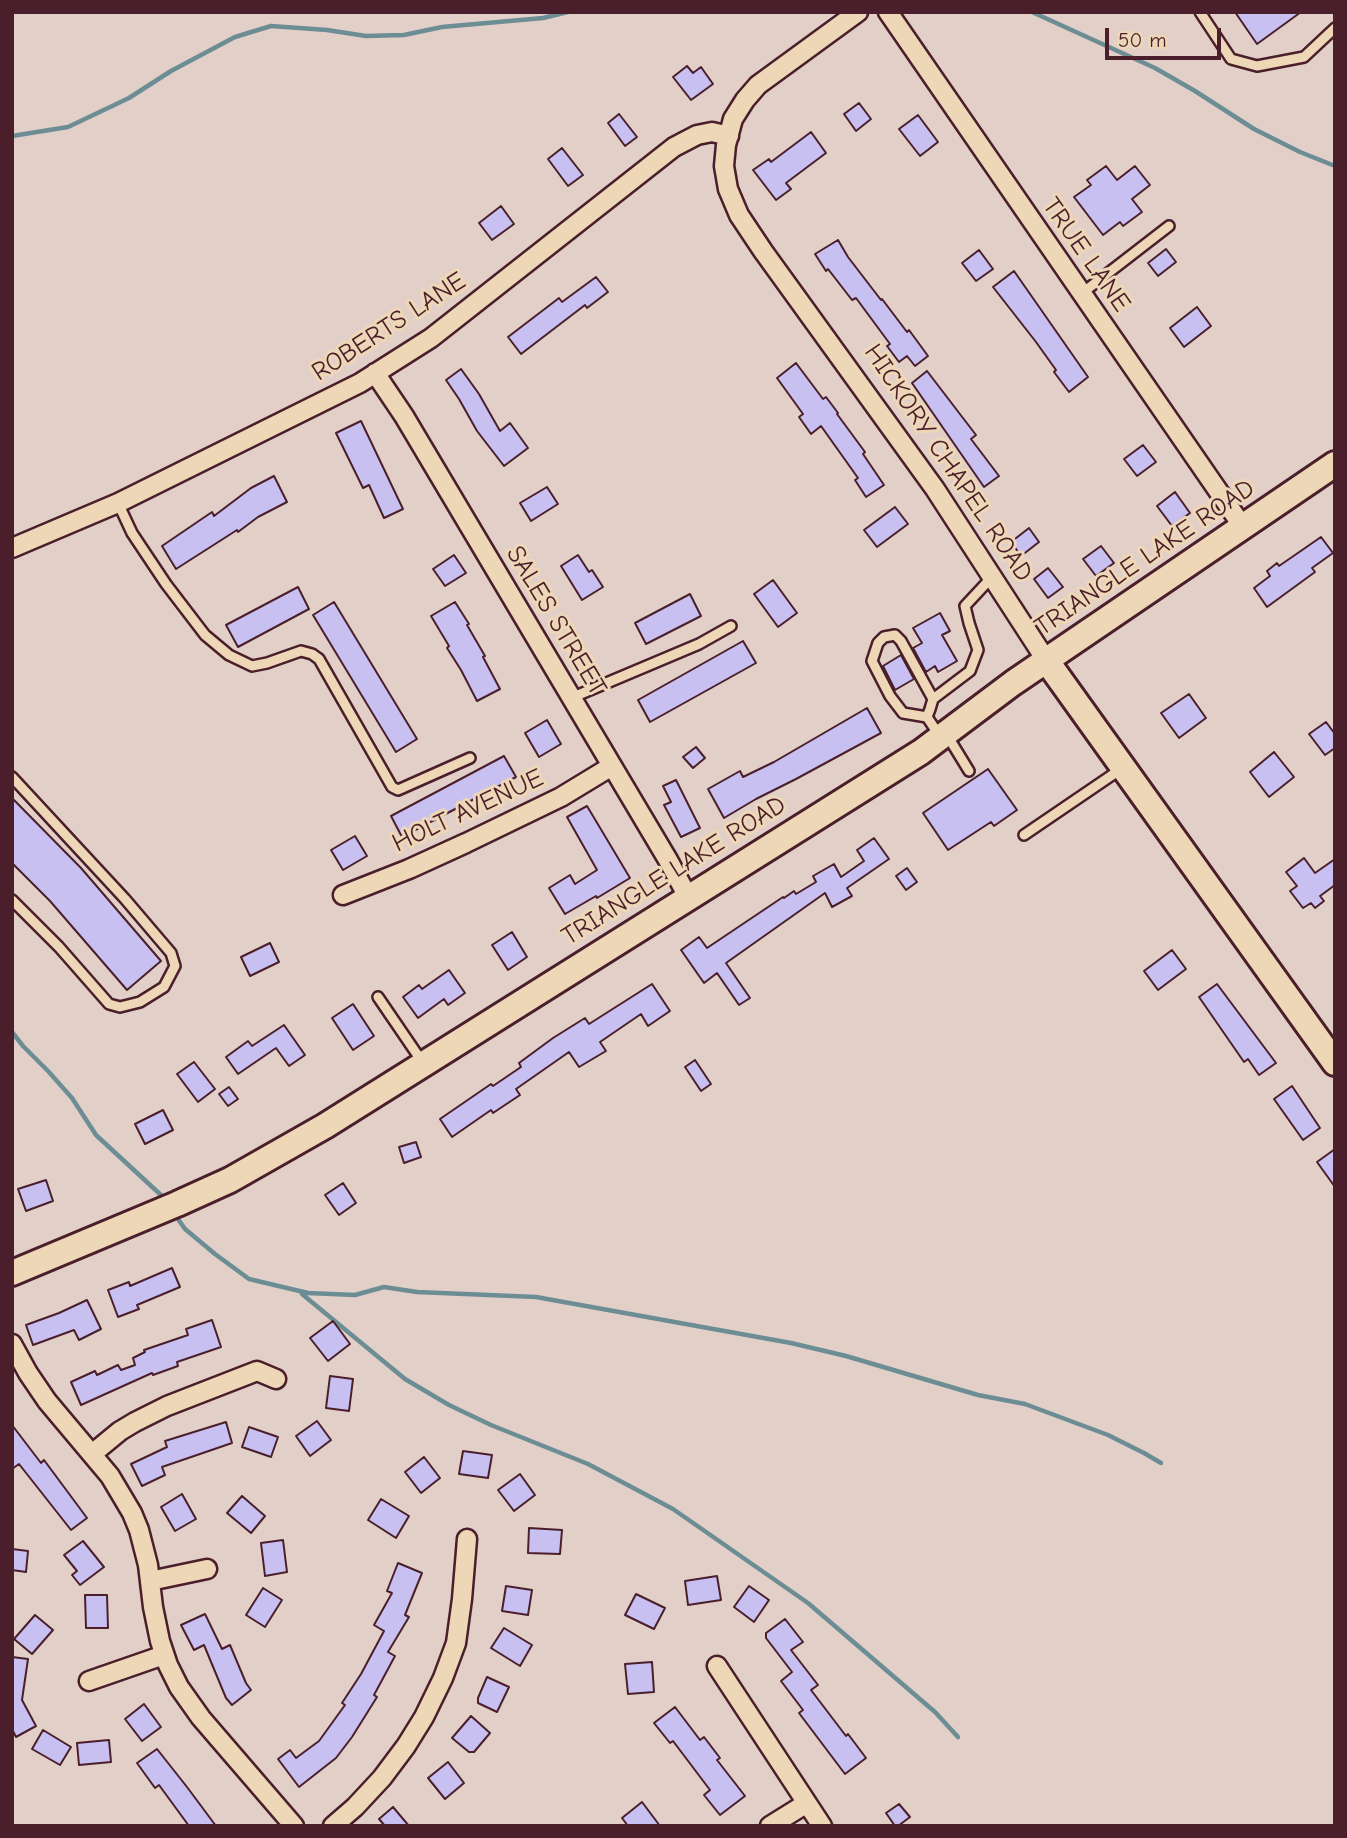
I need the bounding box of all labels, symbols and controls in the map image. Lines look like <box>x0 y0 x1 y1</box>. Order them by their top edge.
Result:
scale bar <box>1109 14 1224 58</box>
text: 50 m <box>1118 28 1167 52</box>
street label: TRUE LANE <box>1035 192 1137 318</box>
street label: ROBERTS LANE <box>306 266 472 388</box>
street label: HICKORY CHAPEL ROAD <box>857 338 1039 588</box>
street label: TRIANGLE LAKE ROAD <box>1029 473 1261 643</box>
street label: SALES STREET <box>499 540 613 702</box>
street label: HOLT AVENUE <box>388 762 548 860</box>
street label: TRIANGLE LAKE ROAD <box>556 789 792 953</box>

